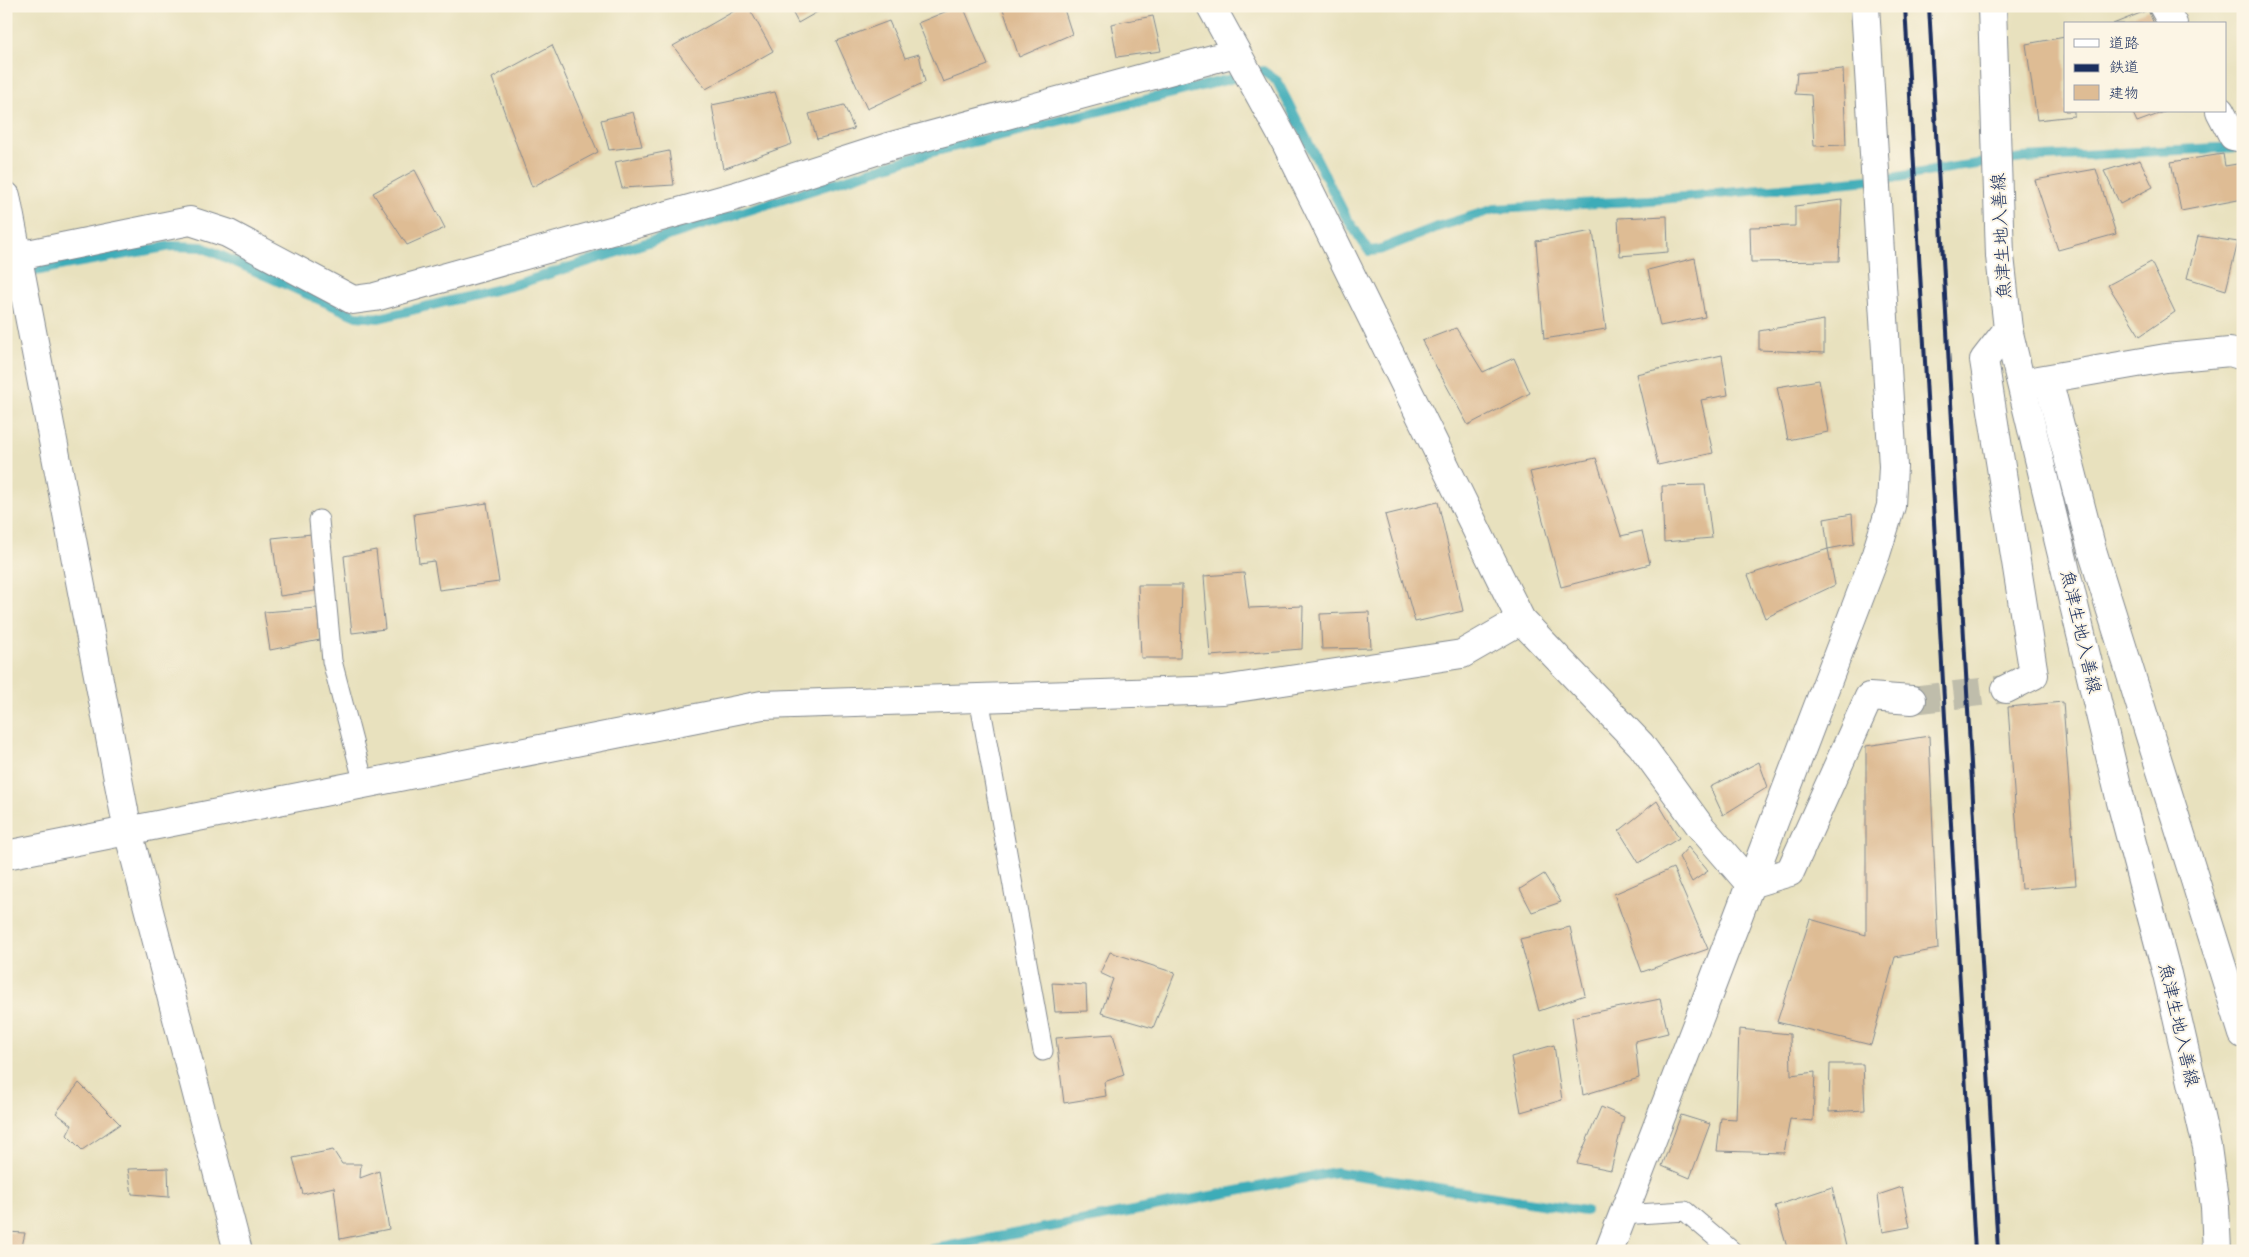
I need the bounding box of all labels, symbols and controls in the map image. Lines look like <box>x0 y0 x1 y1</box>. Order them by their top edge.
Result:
legend <box>2064 22 2226 112</box>
text: 道路 <box>2109 34 2139 54</box>
text: 鉄道 <box>2109 58 2139 78</box>
text: 建物 <box>2109 84 2139 104</box>
street label: 魚津生地入善線 <box>1987 172 2017 300</box>
street label: 魚津生地入善線 <box>2054 568 2106 696</box>
street label: 魚津生地入善線 <box>2152 961 2204 1089</box>

